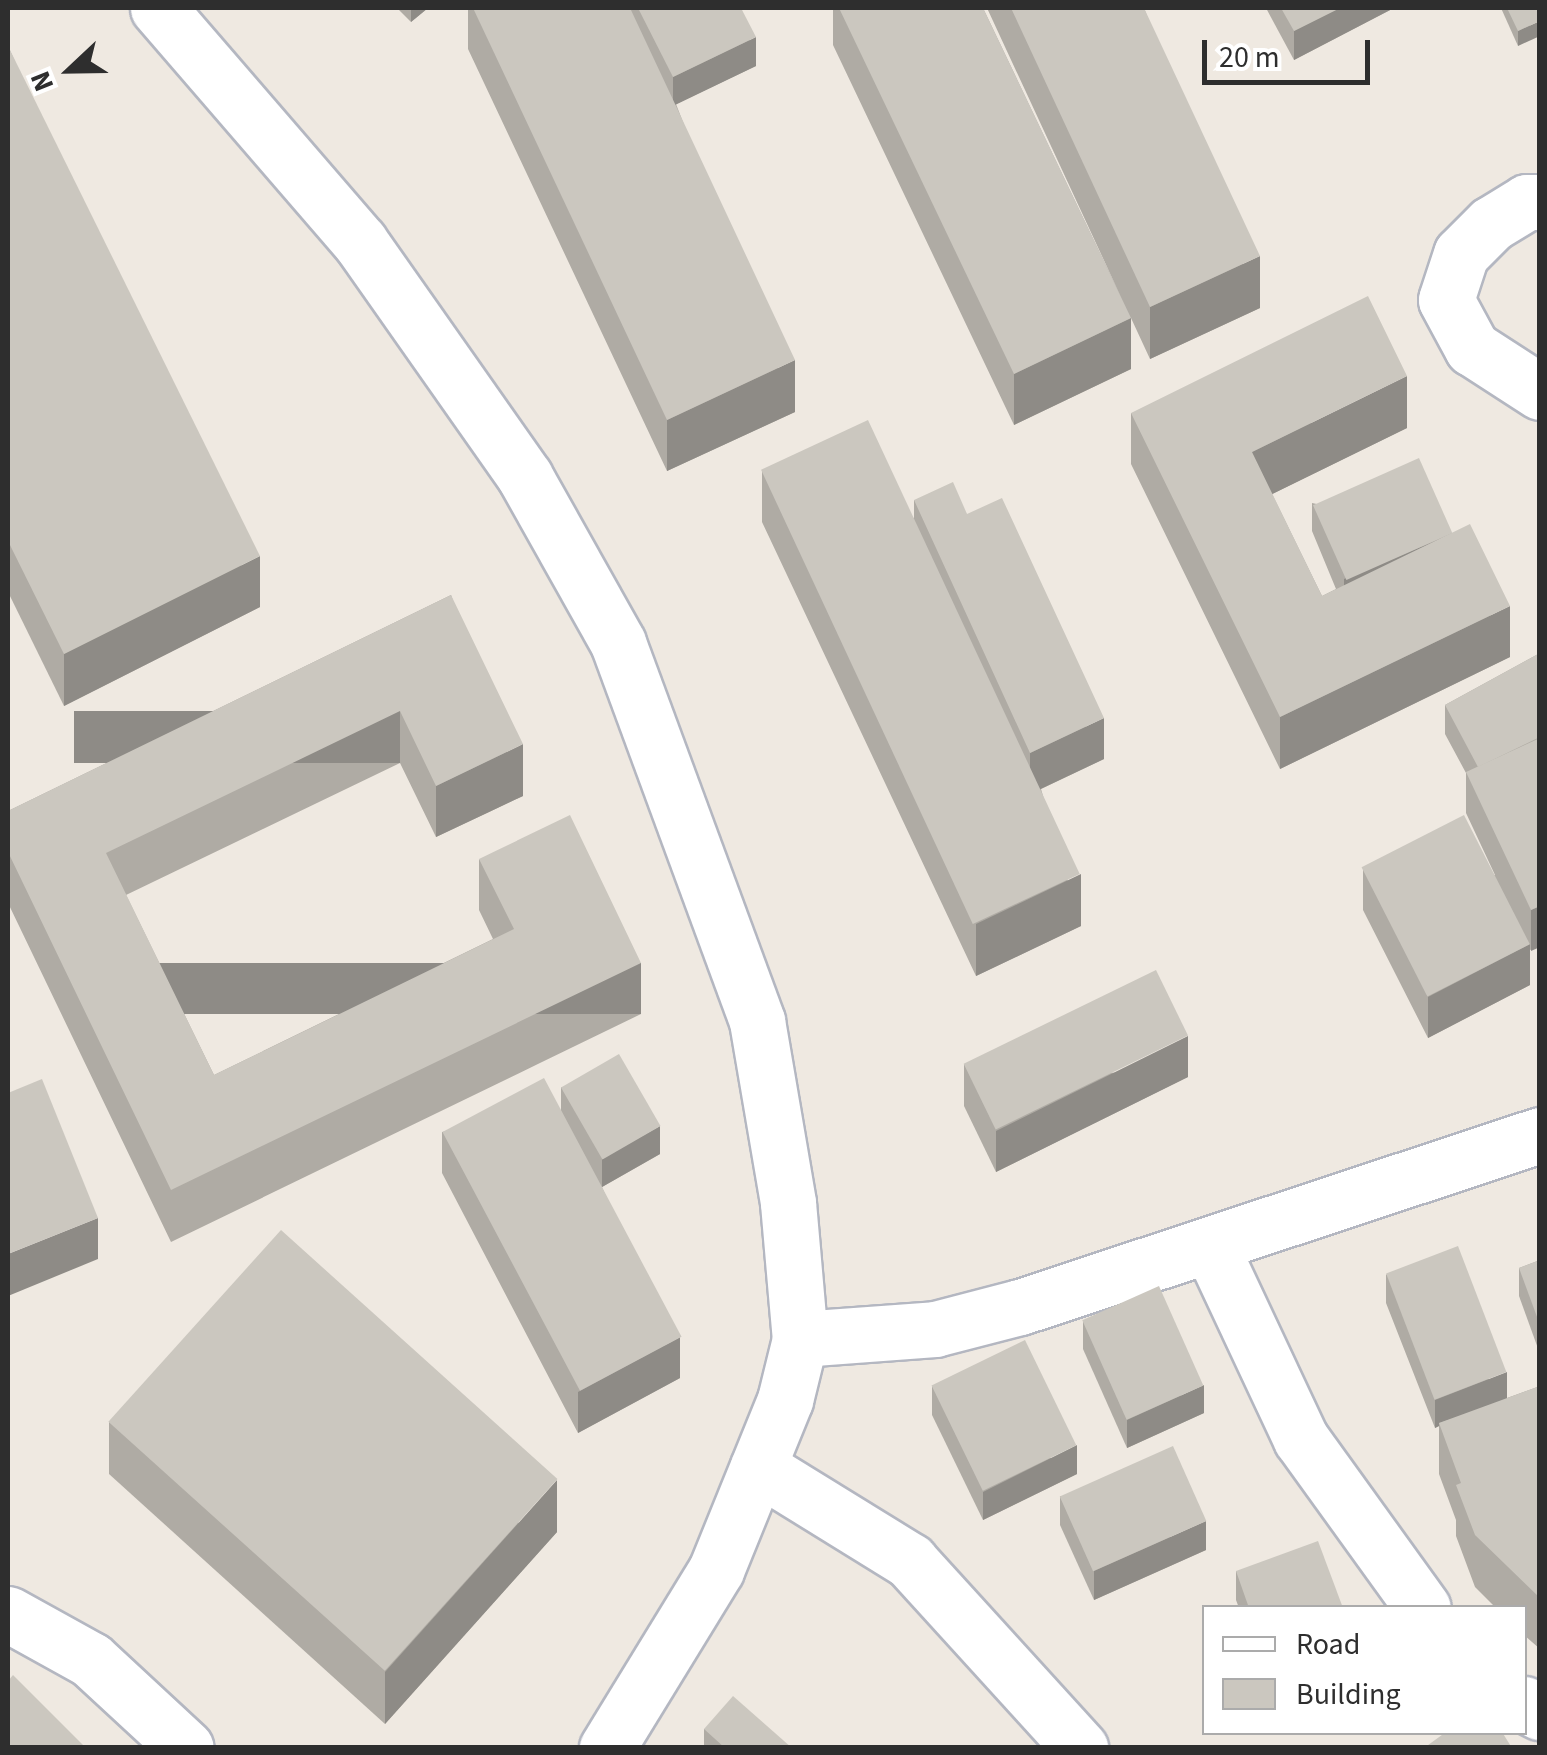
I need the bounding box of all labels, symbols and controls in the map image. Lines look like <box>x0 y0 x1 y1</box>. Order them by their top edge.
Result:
north arrow <box>20 20 120 120</box>
scale bar <box>1207 20 1374 82</box>
text: 20 m <box>1219 36 1280 79</box>
text: N <box>20 65 64 97</box>
legend <box>1202 1605 1527 1735</box>
text: Road <box>1296 1623 1360 1666</box>
text: Building <box>1296 1673 1401 1716</box>

